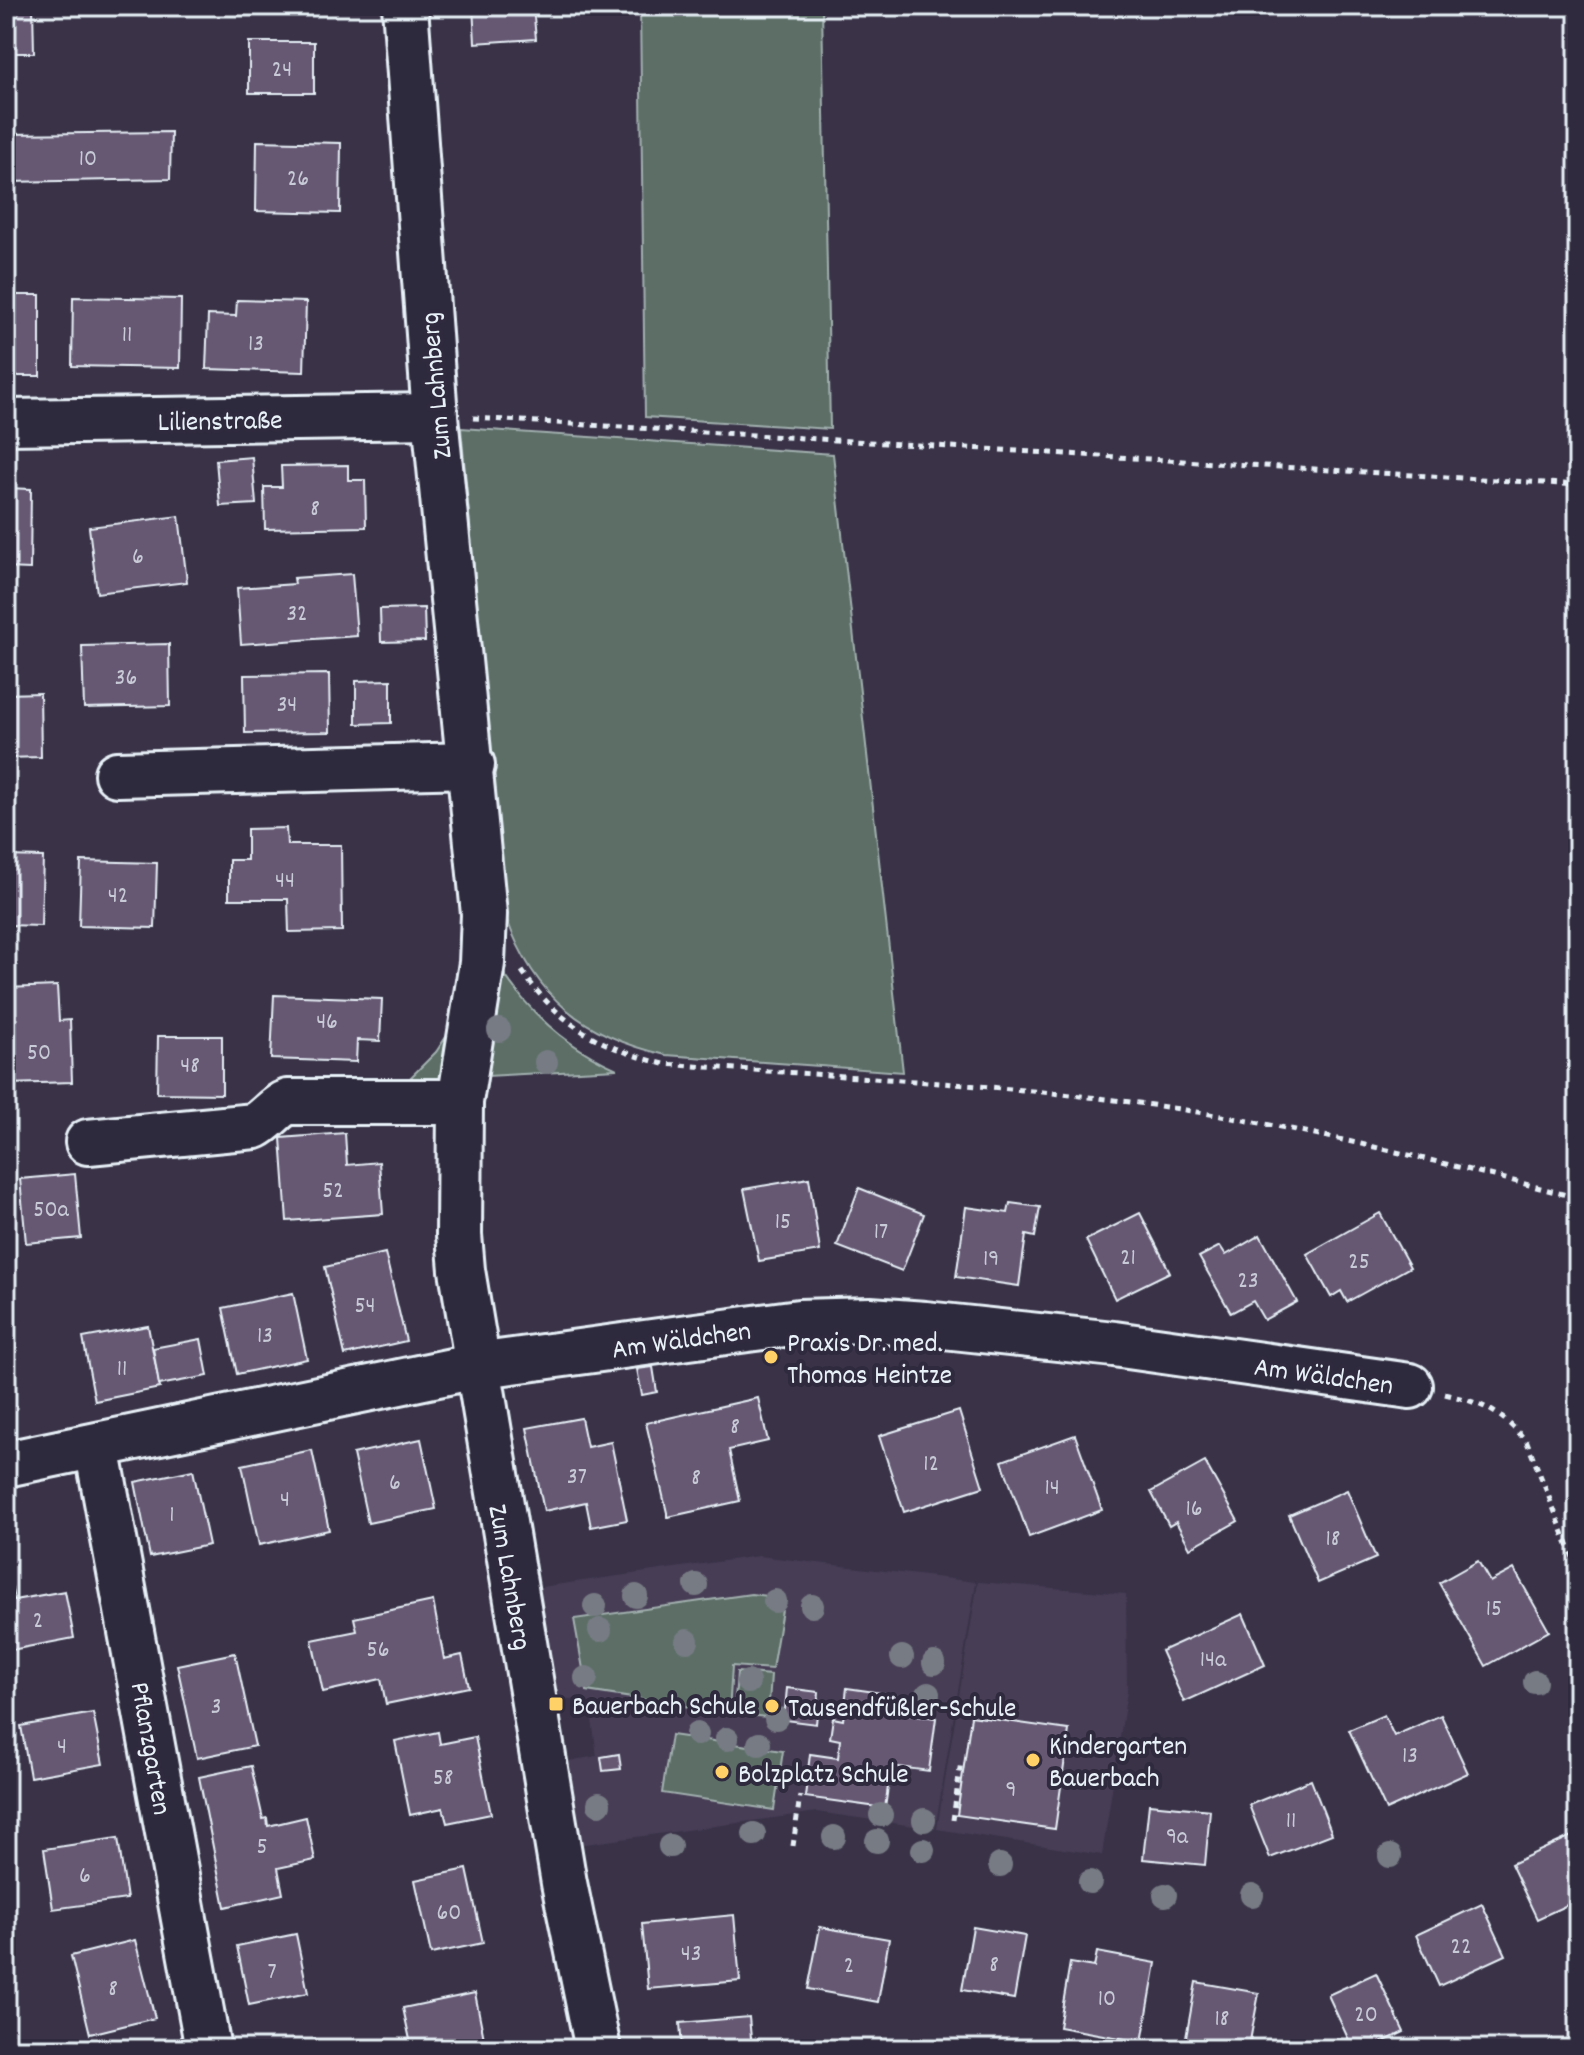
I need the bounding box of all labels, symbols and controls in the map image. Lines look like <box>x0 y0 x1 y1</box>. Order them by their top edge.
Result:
house number: 24 <box>272 54 292 88</box>
house number: 10 <box>79 143 97 177</box>
house number: 26 <box>287 163 309 197</box>
street label: Zum Lahnberg <box>413 310 465 461</box>
house number: 11 <box>122 319 132 353</box>
house number: 13 <box>248 328 264 362</box>
street label: Lilienstraße <box>157 403 283 445</box>
house number: 8 <box>310 493 320 527</box>
house number: 6 <box>132 541 144 575</box>
house number: 32 <box>286 598 308 632</box>
house number: 36 <box>115 662 137 696</box>
house number: 34 <box>277 689 297 723</box>
house number: 44 <box>275 865 295 899</box>
house number: 42 <box>108 880 128 914</box>
house number: 46 <box>316 1006 338 1040</box>
house number: 50 <box>27 1037 51 1071</box>
house number: 48 <box>180 1050 200 1084</box>
house number: 52 <box>322 1175 344 1209</box>
house number: 50a <box>33 1194 69 1228</box>
house number: 15 <box>775 1206 791 1240</box>
house number: 17 <box>874 1216 888 1250</box>
house number: 21 <box>1120 1242 1136 1276</box>
house number: 19 <box>983 1243 999 1277</box>
house number: 25 <box>1348 1246 1370 1280</box>
house number: 23 <box>1237 1265 1259 1299</box>
house number: 54 <box>354 1290 376 1324</box>
street label: Am Wäldchen <box>610 1313 754 1373</box>
house number: 13 <box>257 1320 273 1354</box>
place label: Praxis Dr. med. Thomas Heintze <box>787 1326 952 1398</box>
marker: Praxis Dr. med. Thomas Heintze <box>762 1348 780 1366</box>
street label: Am Wäldchen <box>1251 1349 1395 1409</box>
house number: 11 <box>117 1353 127 1387</box>
house number: 8 <box>730 1411 740 1445</box>
house number: 12 <box>923 1448 939 1482</box>
house number: 37 <box>567 1461 587 1495</box>
house number: 8 <box>691 1462 701 1496</box>
house number: 6 <box>389 1467 401 1501</box>
house number: 14 <box>1044 1472 1060 1506</box>
house number: 4 <box>280 1484 290 1518</box>
house number: 16 <box>1185 1493 1203 1527</box>
house number: 1 <box>169 1499 175 1533</box>
street label: Zum Lahnberg <box>475 1502 540 1654</box>
house number: 18 <box>1326 1523 1340 1557</box>
house number: 15 <box>1486 1593 1502 1627</box>
house number: 2 <box>33 1605 43 1639</box>
house number: 56 <box>367 1634 389 1668</box>
house number: 14a <box>1200 1644 1227 1678</box>
street label: Pflanzgarten <box>117 1679 179 1819</box>
place label: Bauerbach Schule <box>572 1689 756 1729</box>
house number: 3 <box>211 1691 221 1725</box>
place label: Tausendfüßler-Schule <box>788 1691 1016 1731</box>
marker: Bauerbach Schule <box>547 1695 565 1713</box>
marker: Tausendfüßler-Schule <box>763 1697 781 1715</box>
place label: Kindergarten Bauerbach <box>1049 1729 1187 1801</box>
house number: 4 <box>57 1731 67 1765</box>
house number: 13 <box>1402 1740 1418 1774</box>
marker: Kindergarten Bauerbach <box>1024 1751 1042 1769</box>
place label: Bolzplatz Schule <box>738 1757 909 1797</box>
house number: 58 <box>433 1762 453 1796</box>
marker: Bolzplatz Schule <box>713 1763 731 1781</box>
house number: 9 <box>1006 1774 1017 1808</box>
house number: 11 <box>1286 1805 1296 1839</box>
house number: 9a <box>1166 1821 1189 1855</box>
house number: 5 <box>256 1831 268 1865</box>
house number: 6 <box>79 1860 91 1894</box>
house number: 60 <box>437 1897 461 1931</box>
house number: 22 <box>1451 1931 1471 1965</box>
house number: 43 <box>681 1938 701 1972</box>
house number: 8 <box>989 1949 999 1983</box>
house number: 2 <box>844 1950 854 1984</box>
house number: 7 <box>267 1956 277 1990</box>
house number: 8 <box>108 1973 118 2007</box>
house number: 10 <box>1098 1983 1116 2017</box>
house number: 20 <box>1354 1999 1378 2033</box>
house number: 18 <box>1215 2003 1229 2037</box>

